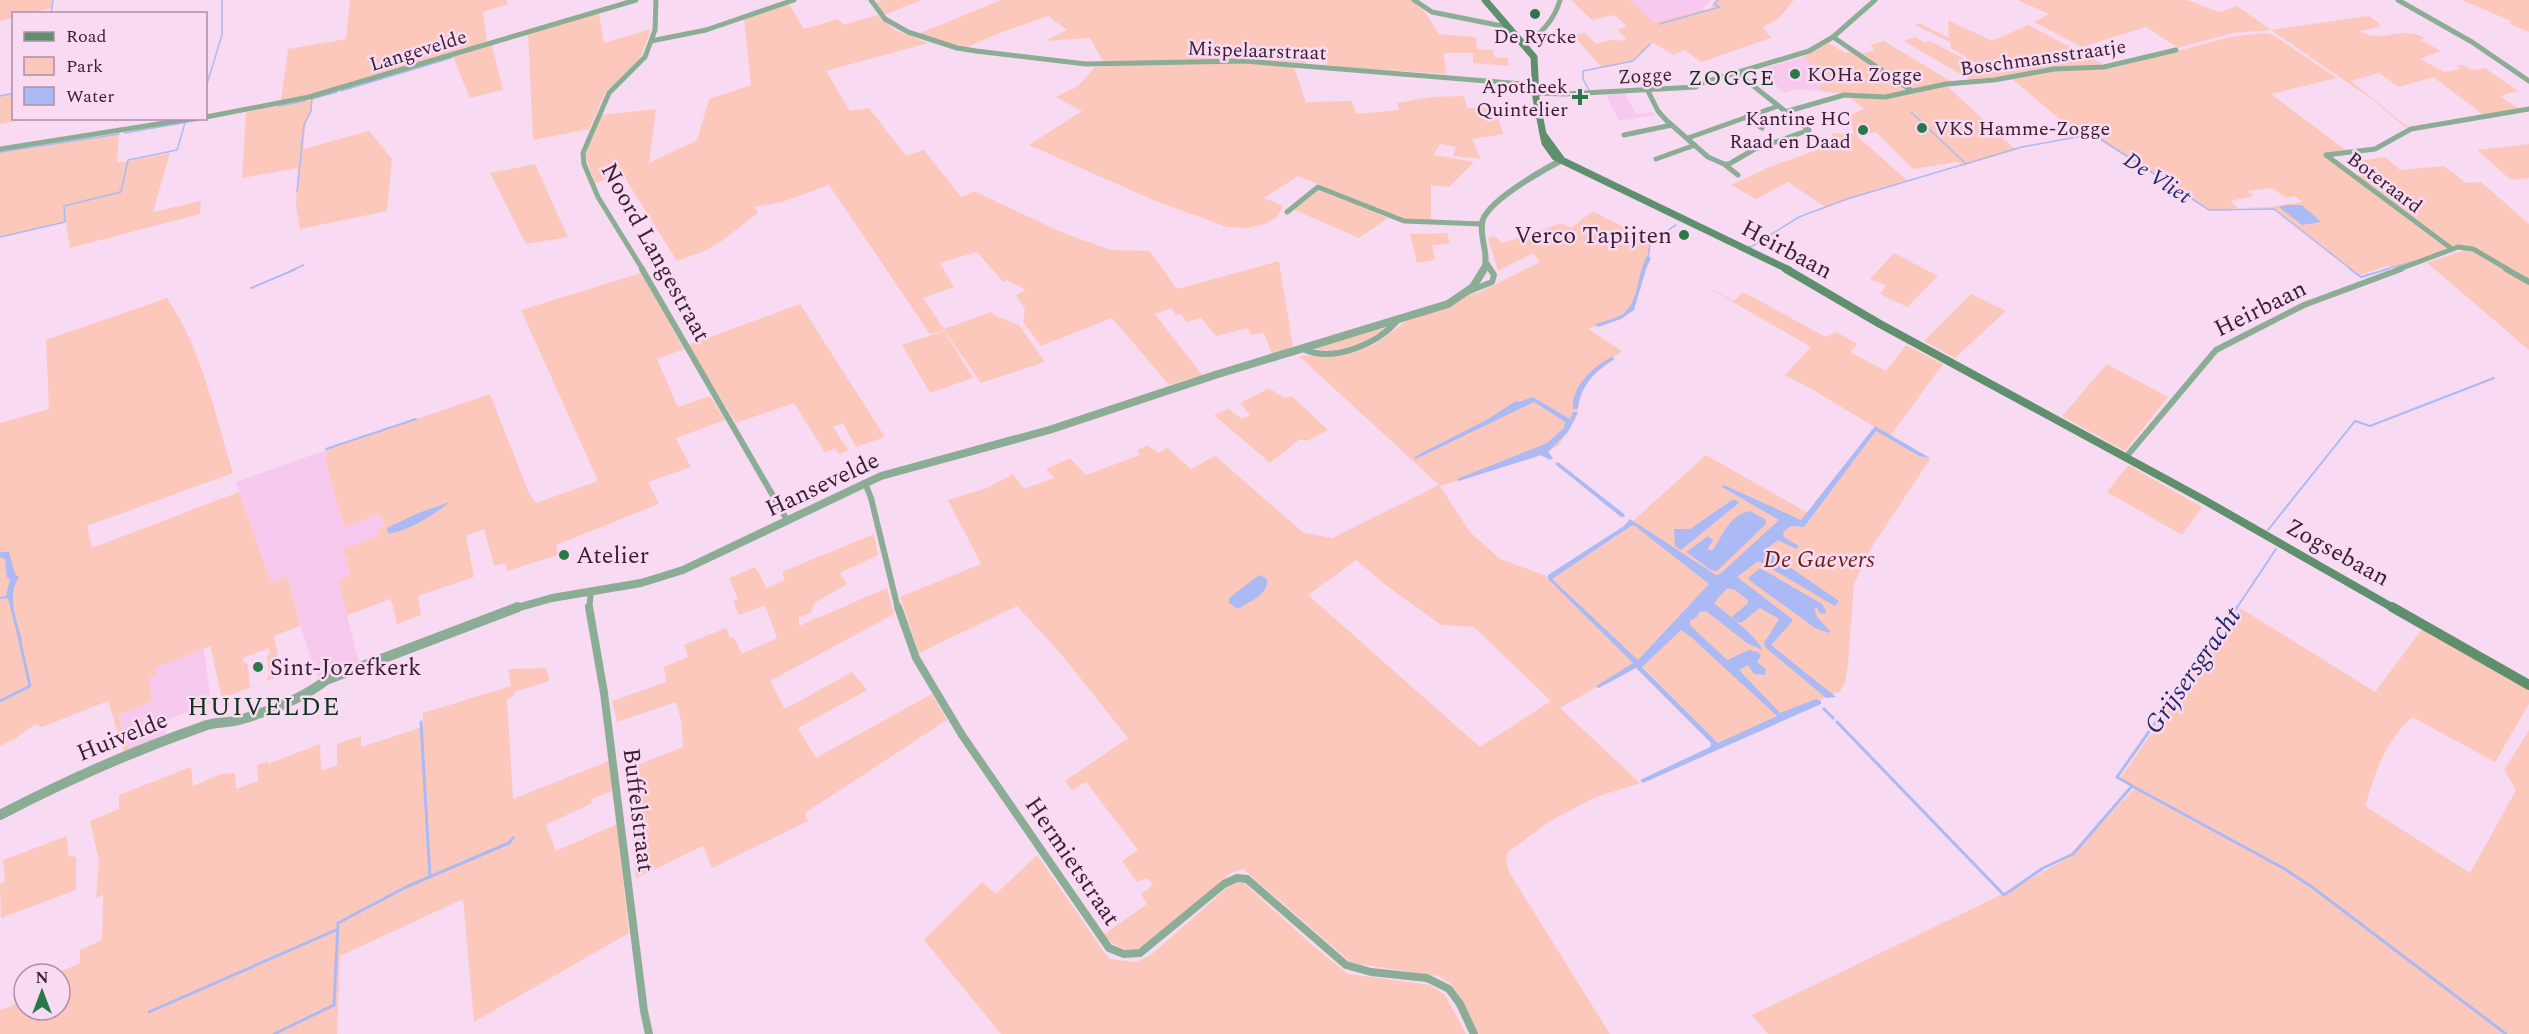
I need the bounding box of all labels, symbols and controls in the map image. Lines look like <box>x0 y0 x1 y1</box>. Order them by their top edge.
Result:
marker: De Rycke <box>1528 7 1542 21</box>
legend <box>12 12 207 120</box>
street label: Langevelde <box>366 22 471 80</box>
place label: De Rycke <box>1493 22 1577 52</box>
text: Road <box>66 23 107 50</box>
street label: Boschmansstraatje <box>1958 31 2128 84</box>
street label: Mispelaarstraat <box>1187 34 1327 68</box>
text: Park <box>66 53 103 80</box>
street label: Zogge <box>1617 60 1673 92</box>
place label: KOHa Zogge <box>1807 60 1922 90</box>
district label: ZOGGE <box>1688 62 1776 95</box>
marker: KOHa Zogge <box>1788 67 1802 81</box>
place label: Apotheek Quintelier <box>1476 72 1568 125</box>
text: Water <box>66 83 114 110</box>
marker: Apotheek Quintelier <box>1573 90 1587 104</box>
place label: Kantine HC Raad en Daad <box>1729 104 1851 157</box>
place label: VKS Hamme-Zogge <box>1934 114 2110 144</box>
marker: VKS Hamme-Zogge <box>1915 121 1929 135</box>
marker: Kantine HC Raad en Daad <box>1856 123 1870 137</box>
water label: De Vliet <box>2117 144 2199 213</box>
street label: Boteraard <box>2340 144 2428 221</box>
street label: Noord Langestraat <box>591 156 719 349</box>
street label: Heirbaan <box>1734 211 1839 289</box>
place label: Verco Tapijten <box>1514 218 1672 254</box>
marker: Verco Tapijten <box>1677 228 1691 242</box>
street label: Heirbaan <box>2208 271 2313 347</box>
street label: Hansevelde <box>759 443 885 527</box>
street label: Zogsebaan <box>2279 510 2396 596</box>
place label: Atelier <box>576 538 649 574</box>
park label: De Gaevers <box>1763 542 1875 578</box>
marker: Atelier <box>557 548 571 562</box>
water label: Grijsersgracht <box>2134 598 2252 742</box>
place label: Sint-Jozefkerk <box>270 650 421 686</box>
marker: Sint-Jozefkerk <box>251 660 265 674</box>
district label: HUIVELDE <box>187 687 341 727</box>
street label: Huivelde <box>71 702 173 772</box>
street label: Buffelstraat <box>613 746 663 874</box>
street label: Hermietstraat <box>1015 790 1129 934</box>
north arrow <box>12 962 72 1022</box>
text: N <box>35 966 49 990</box>

